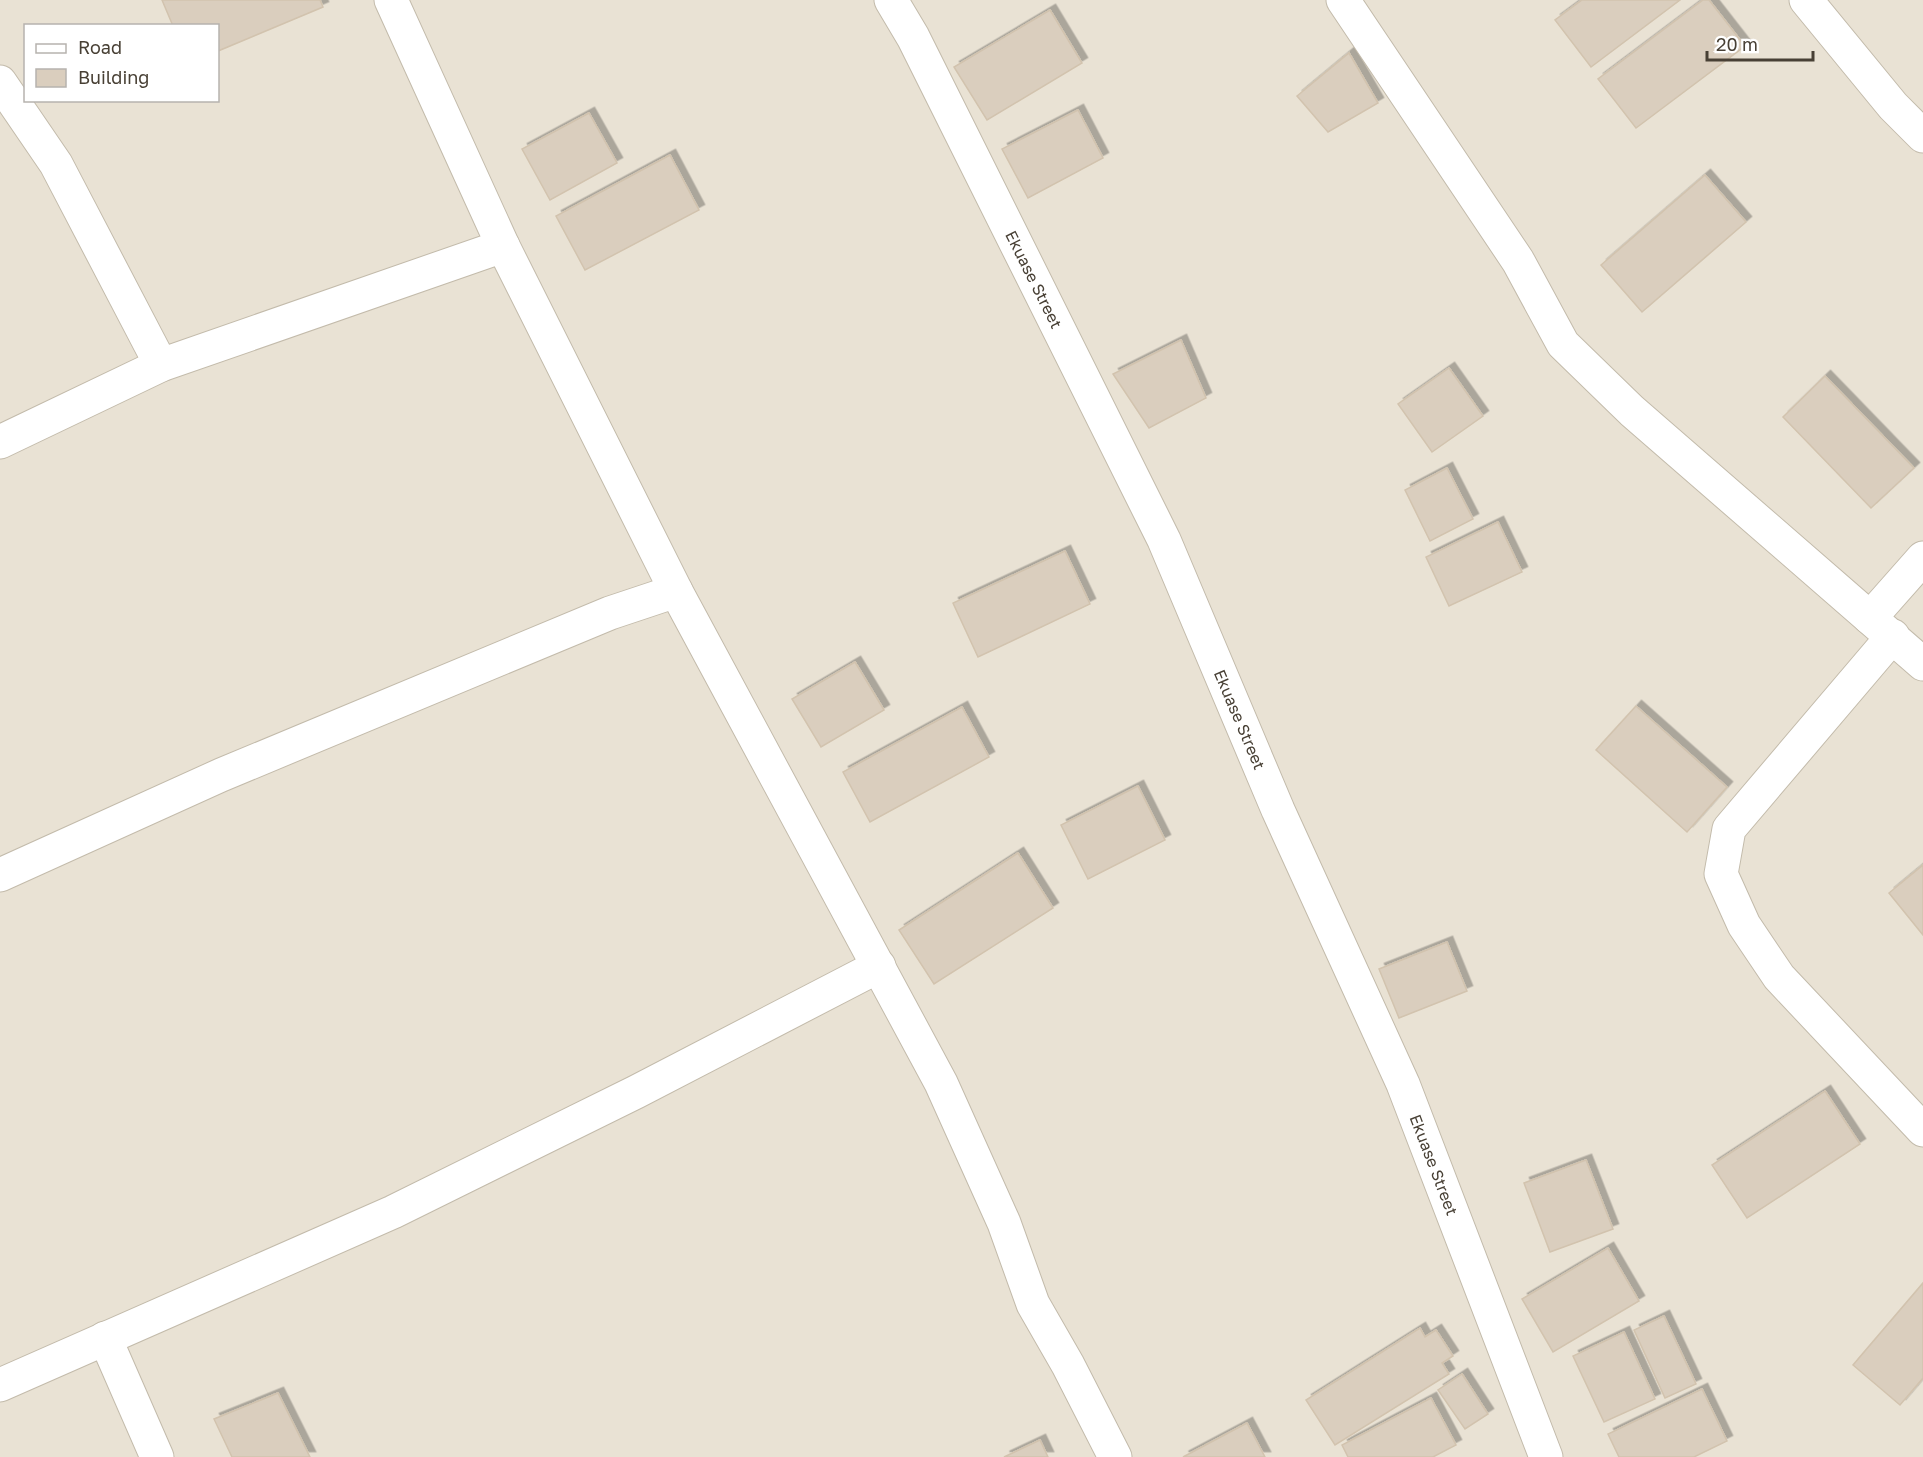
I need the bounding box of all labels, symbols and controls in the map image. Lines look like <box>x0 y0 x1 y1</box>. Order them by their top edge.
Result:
legend <box>24 24 219 102</box>
scale bar <box>1707 24 1814 62</box>
text: 20 m <box>1716 33 1758 55</box>
text: Road <box>78 36 122 58</box>
text: Building <box>78 66 149 88</box>
street label: Ekuase Street <box>1001 227 1067 332</box>
street label: Ekuase Street <box>1210 666 1270 773</box>
street label: Ekuase Street <box>1406 1111 1462 1218</box>

